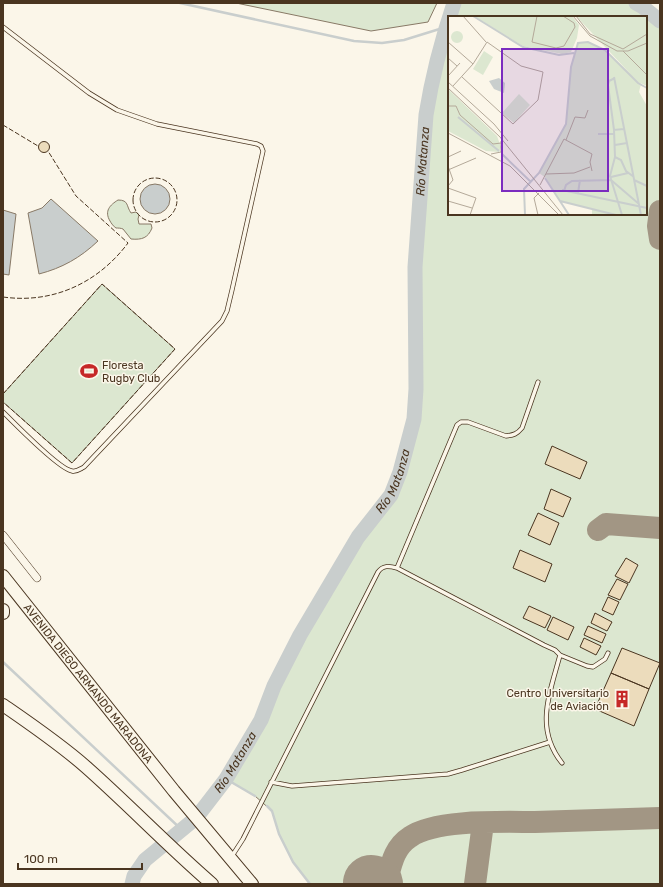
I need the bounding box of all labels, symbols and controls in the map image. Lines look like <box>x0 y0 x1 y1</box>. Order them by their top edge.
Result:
inset map <box>448 16 647 215</box>
water label: Río Matanza <box>413 126 432 196</box>
place label: Floresta Rugby Club <box>102 359 160 385</box>
sports icon: Floresta Rugby Club <box>79 361 99 381</box>
water label: Río Matanza <box>372 447 413 516</box>
street label: AVENIDA DIEGO ARMANDO MARADONA <box>21 601 156 766</box>
place label: Centro Universitario de Aviación <box>506 687 609 713</box>
building icon: Centro Universitario de Aviación <box>612 689 632 709</box>
water label: Río Matanza <box>211 729 259 796</box>
scale bar <box>18 845 142 871</box>
text: 100 m <box>24 852 58 866</box>

